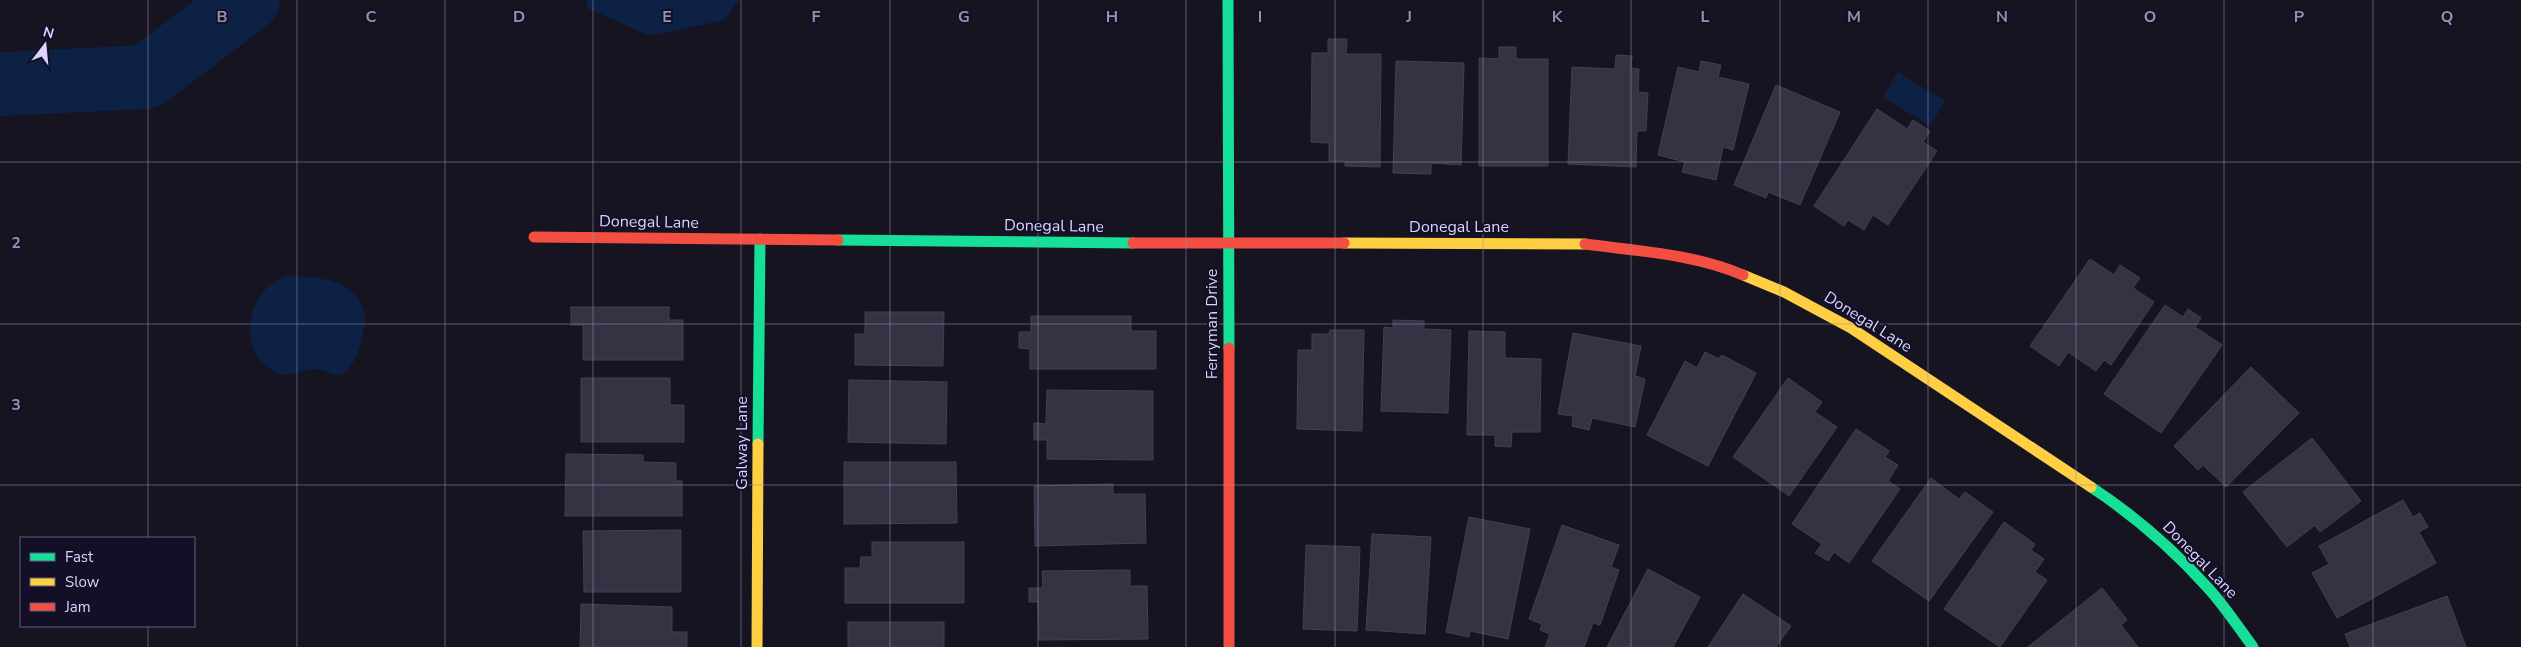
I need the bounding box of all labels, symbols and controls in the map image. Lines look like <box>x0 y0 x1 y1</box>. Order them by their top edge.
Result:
text: B <box>216 6 228 28</box>
text: C <box>366 6 377 28</box>
text: D <box>513 6 525 28</box>
text: E <box>662 6 672 28</box>
text: F <box>812 6 821 28</box>
text: G <box>958 6 970 28</box>
text: H <box>1106 6 1118 28</box>
text: I <box>1258 6 1262 28</box>
text: J <box>1405 6 1412 28</box>
text: K <box>1552 6 1564 28</box>
text: L <box>1701 6 1710 28</box>
text: M <box>1847 6 1861 28</box>
text: N <box>1996 6 2008 28</box>
text: O <box>2144 6 2156 28</box>
text: P <box>2294 6 2304 28</box>
text: Q <box>2441 6 2453 28</box>
north arrow <box>20 20 70 70</box>
text: N <box>41 22 56 44</box>
street label: Donegal Lane <box>599 210 699 234</box>
street label: Donegal Lane <box>1004 214 1104 238</box>
street label: Donegal Lane <box>1409 216 1509 238</box>
text: 2 <box>11 232 21 254</box>
street label: Ferryman Drive <box>1201 269 1223 379</box>
street label: Donegal Lane <box>1820 286 1916 358</box>
text: 3 <box>11 394 21 416</box>
street label: Galway Lane <box>731 396 753 490</box>
street label: Donegal Lane <box>2157 516 2243 604</box>
legend <box>20 537 195 627</box>
text: Fast <box>65 547 94 567</box>
text: Slow <box>65 572 100 592</box>
text: Jam <box>64 597 91 617</box>

